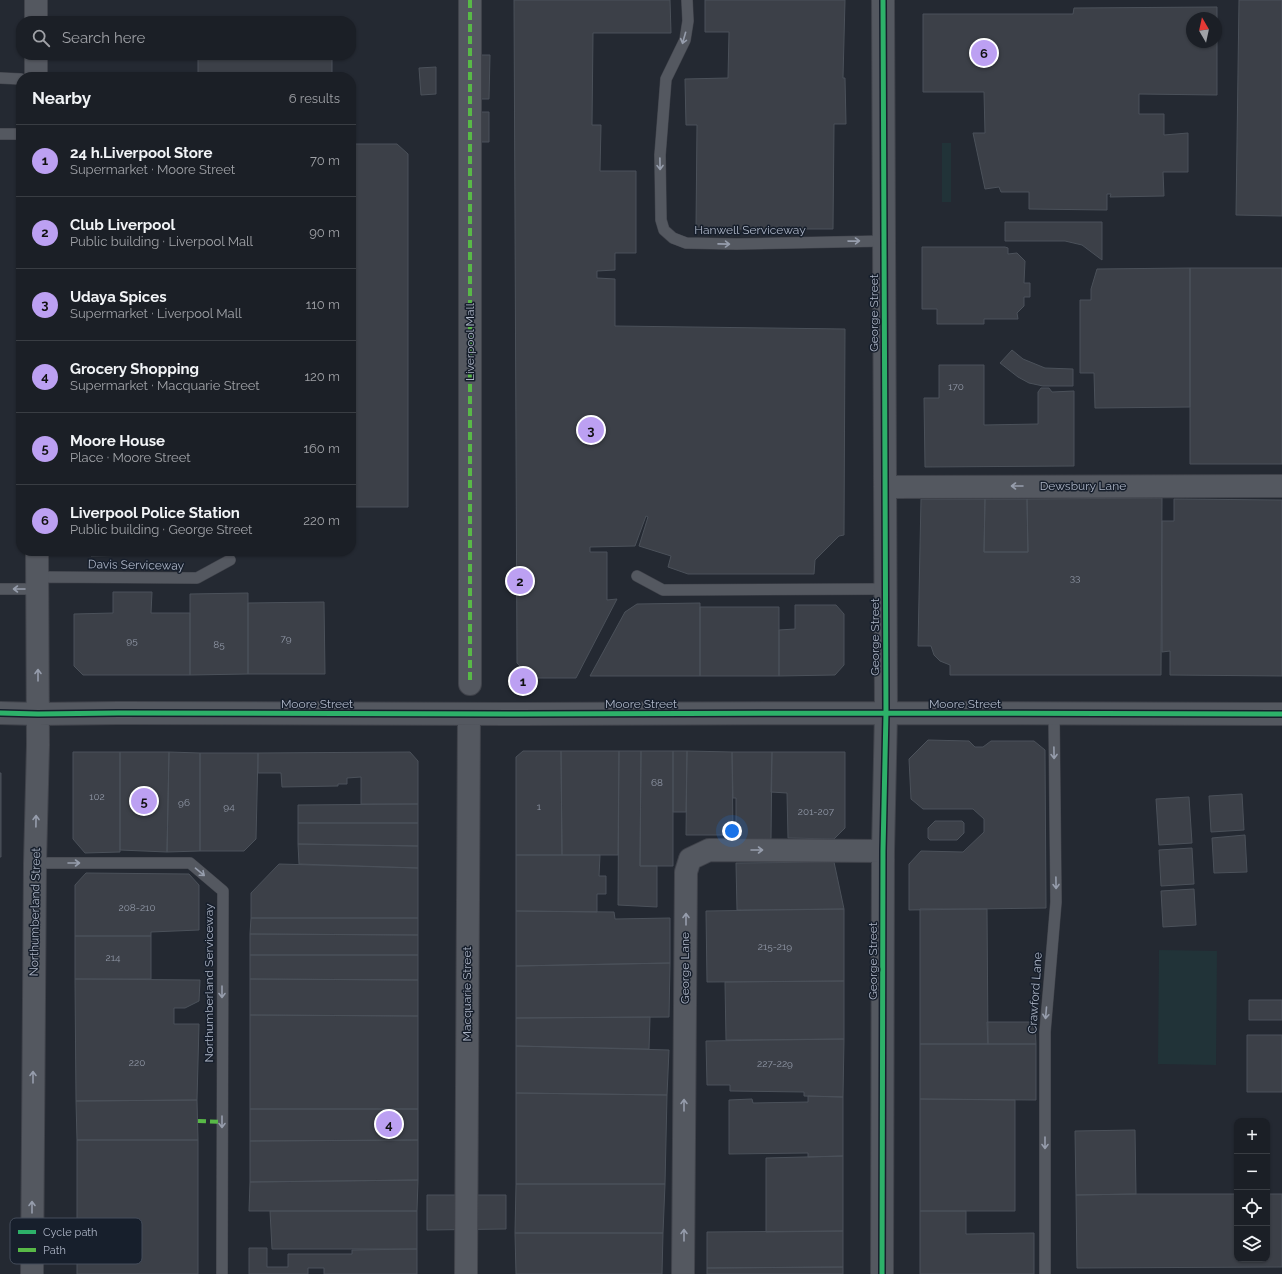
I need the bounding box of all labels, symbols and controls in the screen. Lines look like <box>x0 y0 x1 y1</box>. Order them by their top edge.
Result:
north arrow <box>1186 12 1222 48</box>
search box <box>16 16 356 60</box>
icon: search <box>30 27 52 49</box>
text: Search here <box>62 29 145 47</box>
one-way arrow <box>680 32 688 45</box>
pin: 6 <box>971 38 997 68</box>
text: Nearby <box>32 88 91 108</box>
text: 6 results <box>289 91 340 106</box>
text: 24 h.Liverpool Store <box>70 144 213 162</box>
text: 1 <box>42 153 48 168</box>
text: 70 m <box>310 153 340 168</box>
one-way arrow <box>656 157 664 170</box>
text: Supermarket · Moore Street <box>70 162 235 177</box>
text: Club Liverpool <box>70 216 175 234</box>
street label: Hanwell Serviceway <box>694 223 806 237</box>
text: 2 <box>41 225 49 240</box>
text: 90 m <box>309 225 340 240</box>
text: Public building · Liverpool Mall <box>70 234 253 249</box>
one-way arrow <box>847 237 860 245</box>
one-way arrow <box>717 240 730 247</box>
street label: George Street <box>867 274 881 352</box>
text: Udaya Spices <box>70 288 167 306</box>
text: 3 <box>41 297 49 312</box>
text: 110 m <box>306 297 340 312</box>
street label: Liverpool Mall <box>463 302 477 381</box>
text: Supermarket · Liverpool Mall <box>70 306 242 321</box>
text: Grocery Shopping <box>70 360 199 378</box>
text: 4 <box>41 369 49 384</box>
text: 120 m <box>304 369 340 384</box>
text: Supermarket · Macquarie Street <box>70 378 260 393</box>
house number: 170 <box>948 381 964 392</box>
pin: 3 <box>578 415 604 445</box>
text: Moore House <box>70 432 165 450</box>
text: 5 <box>41 441 49 456</box>
text: 160 m <box>303 441 340 456</box>
text: Place · Moore Street <box>70 450 191 465</box>
street label: Dewsbury Lane <box>1040 479 1126 493</box>
one-way arrow <box>1011 482 1024 490</box>
text: Liverpool Police Station <box>70 504 240 522</box>
text: 6 <box>41 513 49 528</box>
text: 220 m <box>303 513 340 528</box>
text: Public building · George Street <box>70 522 252 537</box>
street label: Davis Serviceway <box>88 557 185 573</box>
pin: 2 <box>507 566 533 596</box>
house number: 33 <box>1070 572 1080 583</box>
one-way arrow <box>13 585 26 593</box>
street label: George Street <box>868 598 882 676</box>
house number: 79 <box>280 633 292 644</box>
house number: 95 <box>126 635 138 646</box>
house number: 85 <box>213 639 225 650</box>
pin: 1 <box>510 666 536 696</box>
one-way arrow <box>34 669 42 682</box>
street label: Moore Street <box>281 697 353 711</box>
street label: Moore Street <box>605 697 677 711</box>
street label: Moore Street <box>929 697 1001 711</box>
one-way arrow <box>1050 746 1058 759</box>
house number: 68 <box>651 777 663 788</box>
pin: 5 <box>131 786 157 816</box>
house number: 102 <box>89 791 105 802</box>
house number: 96 <box>178 797 190 808</box>
house number: 94 <box>223 801 235 812</box>
house number: 1 <box>537 801 542 812</box>
house number: 201-207 <box>798 806 835 817</box>
one-way arrow <box>32 815 40 828</box>
your location <box>722 821 742 841</box>
one-way arrow <box>750 846 763 854</box>
street label: Northumberland Street <box>27 847 43 977</box>
one-way arrow <box>67 859 80 867</box>
one-way arrow <box>195 868 206 877</box>
one-way arrow <box>1052 876 1060 889</box>
house number: 208-210 <box>118 902 156 913</box>
street label: Northumberland Serviceway <box>202 903 216 1063</box>
one-way arrow <box>682 913 690 926</box>
street label: George Street <box>866 922 880 1000</box>
street label: George Lane <box>678 932 692 1004</box>
house number: 215-219 <box>758 941 792 952</box>
street label: Macquarie Street <box>460 947 474 1041</box>
house number: 214 <box>106 952 121 963</box>
street label: Crawford Lane <box>1025 952 1045 1034</box>
one-way arrow <box>218 985 226 998</box>
one-way arrow <box>1043 1006 1050 1019</box>
house number: 220 <box>129 1057 145 1068</box>
house number: 227-229 <box>757 1058 793 1069</box>
one-way arrow <box>29 1071 37 1084</box>
one-way arrow <box>680 1099 688 1112</box>
pin: 4 <box>376 1109 402 1139</box>
one-way arrow <box>218 1115 226 1128</box>
map controls <box>1234 1118 1270 1262</box>
button: + <box>1234 1118 1270 1154</box>
one-way arrow <box>1041 1136 1049 1149</box>
button: − <box>1234 1154 1270 1190</box>
button: locate <box>1234 1190 1270 1226</box>
one-way arrow <box>28 1201 36 1214</box>
legend <box>10 1218 142 1264</box>
text: Cycle path <box>43 1226 97 1239</box>
button: layers <box>1234 1226 1270 1262</box>
one-way arrow <box>680 1229 688 1242</box>
text: Path <box>43 1244 66 1257</box>

